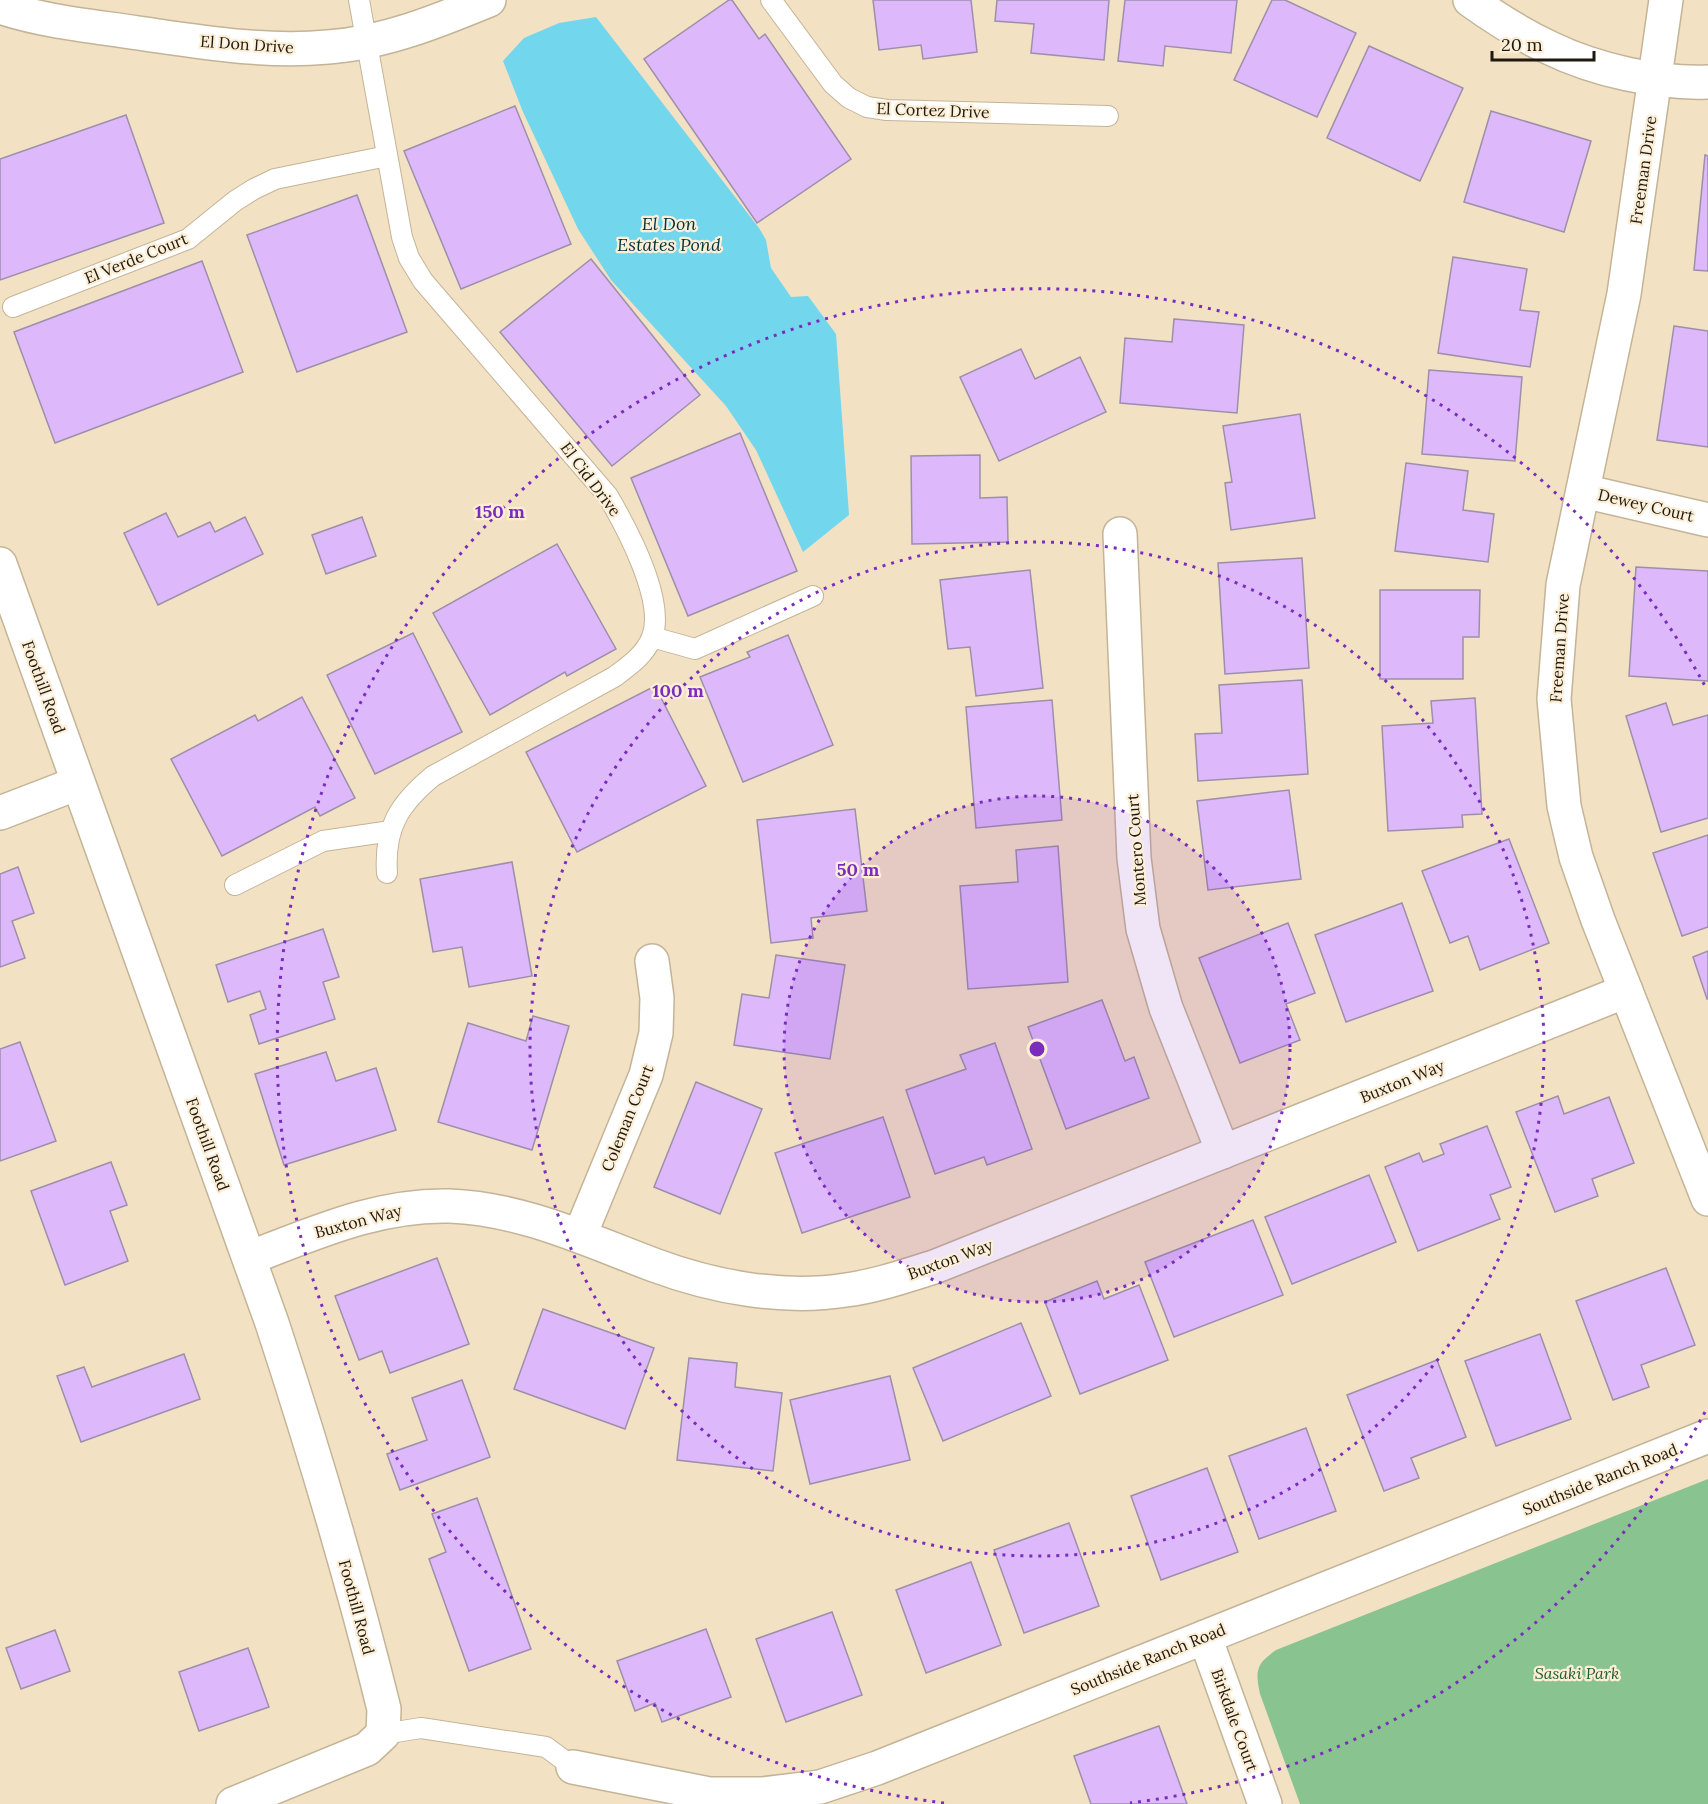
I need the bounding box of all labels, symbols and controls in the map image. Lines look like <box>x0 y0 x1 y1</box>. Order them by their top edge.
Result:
scale bar <box>1492 24 1594 62</box>
street label: El Don Drive <box>200 31 295 57</box>
text: 20 m <box>1501 33 1543 56</box>
street label: El Cortez Drive <box>876 98 990 122</box>
street label: Freeman Drive <box>1625 114 1661 225</box>
water label: El Don Estates Pond <box>617 212 721 256</box>
street label: El Verde Court <box>81 228 191 288</box>
street label: El Cid Drive <box>557 438 626 520</box>
street label: Dewey Court <box>1596 484 1697 526</box>
text: 150 m <box>475 500 525 523</box>
street label: Freeman Drive <box>1545 593 1573 703</box>
street label: Foothill Road <box>18 638 70 737</box>
text: 100 m <box>652 679 704 702</box>
street label: Montero Court <box>1122 793 1150 907</box>
text: 50 m <box>837 858 880 881</box>
centre of rings <box>1027 1039 1047 1059</box>
street label: Buxton Way <box>1357 1055 1448 1107</box>
street label: Coleman Court <box>596 1061 658 1174</box>
street label: Foothill Road <box>182 1095 234 1194</box>
street label: Buxton Way <box>312 1200 404 1242</box>
street label: Buxton Way <box>905 1234 996 1284</box>
street label: Southside Ranch Road <box>1520 1439 1681 1519</box>
street label: Foothill Road <box>335 1557 379 1657</box>
street label: Southside Ranch Road <box>1068 1619 1229 1699</box>
park label: Sasaki Park <box>1535 1663 1619 1683</box>
street label: Birkdale Court <box>1207 1666 1263 1775</box>

